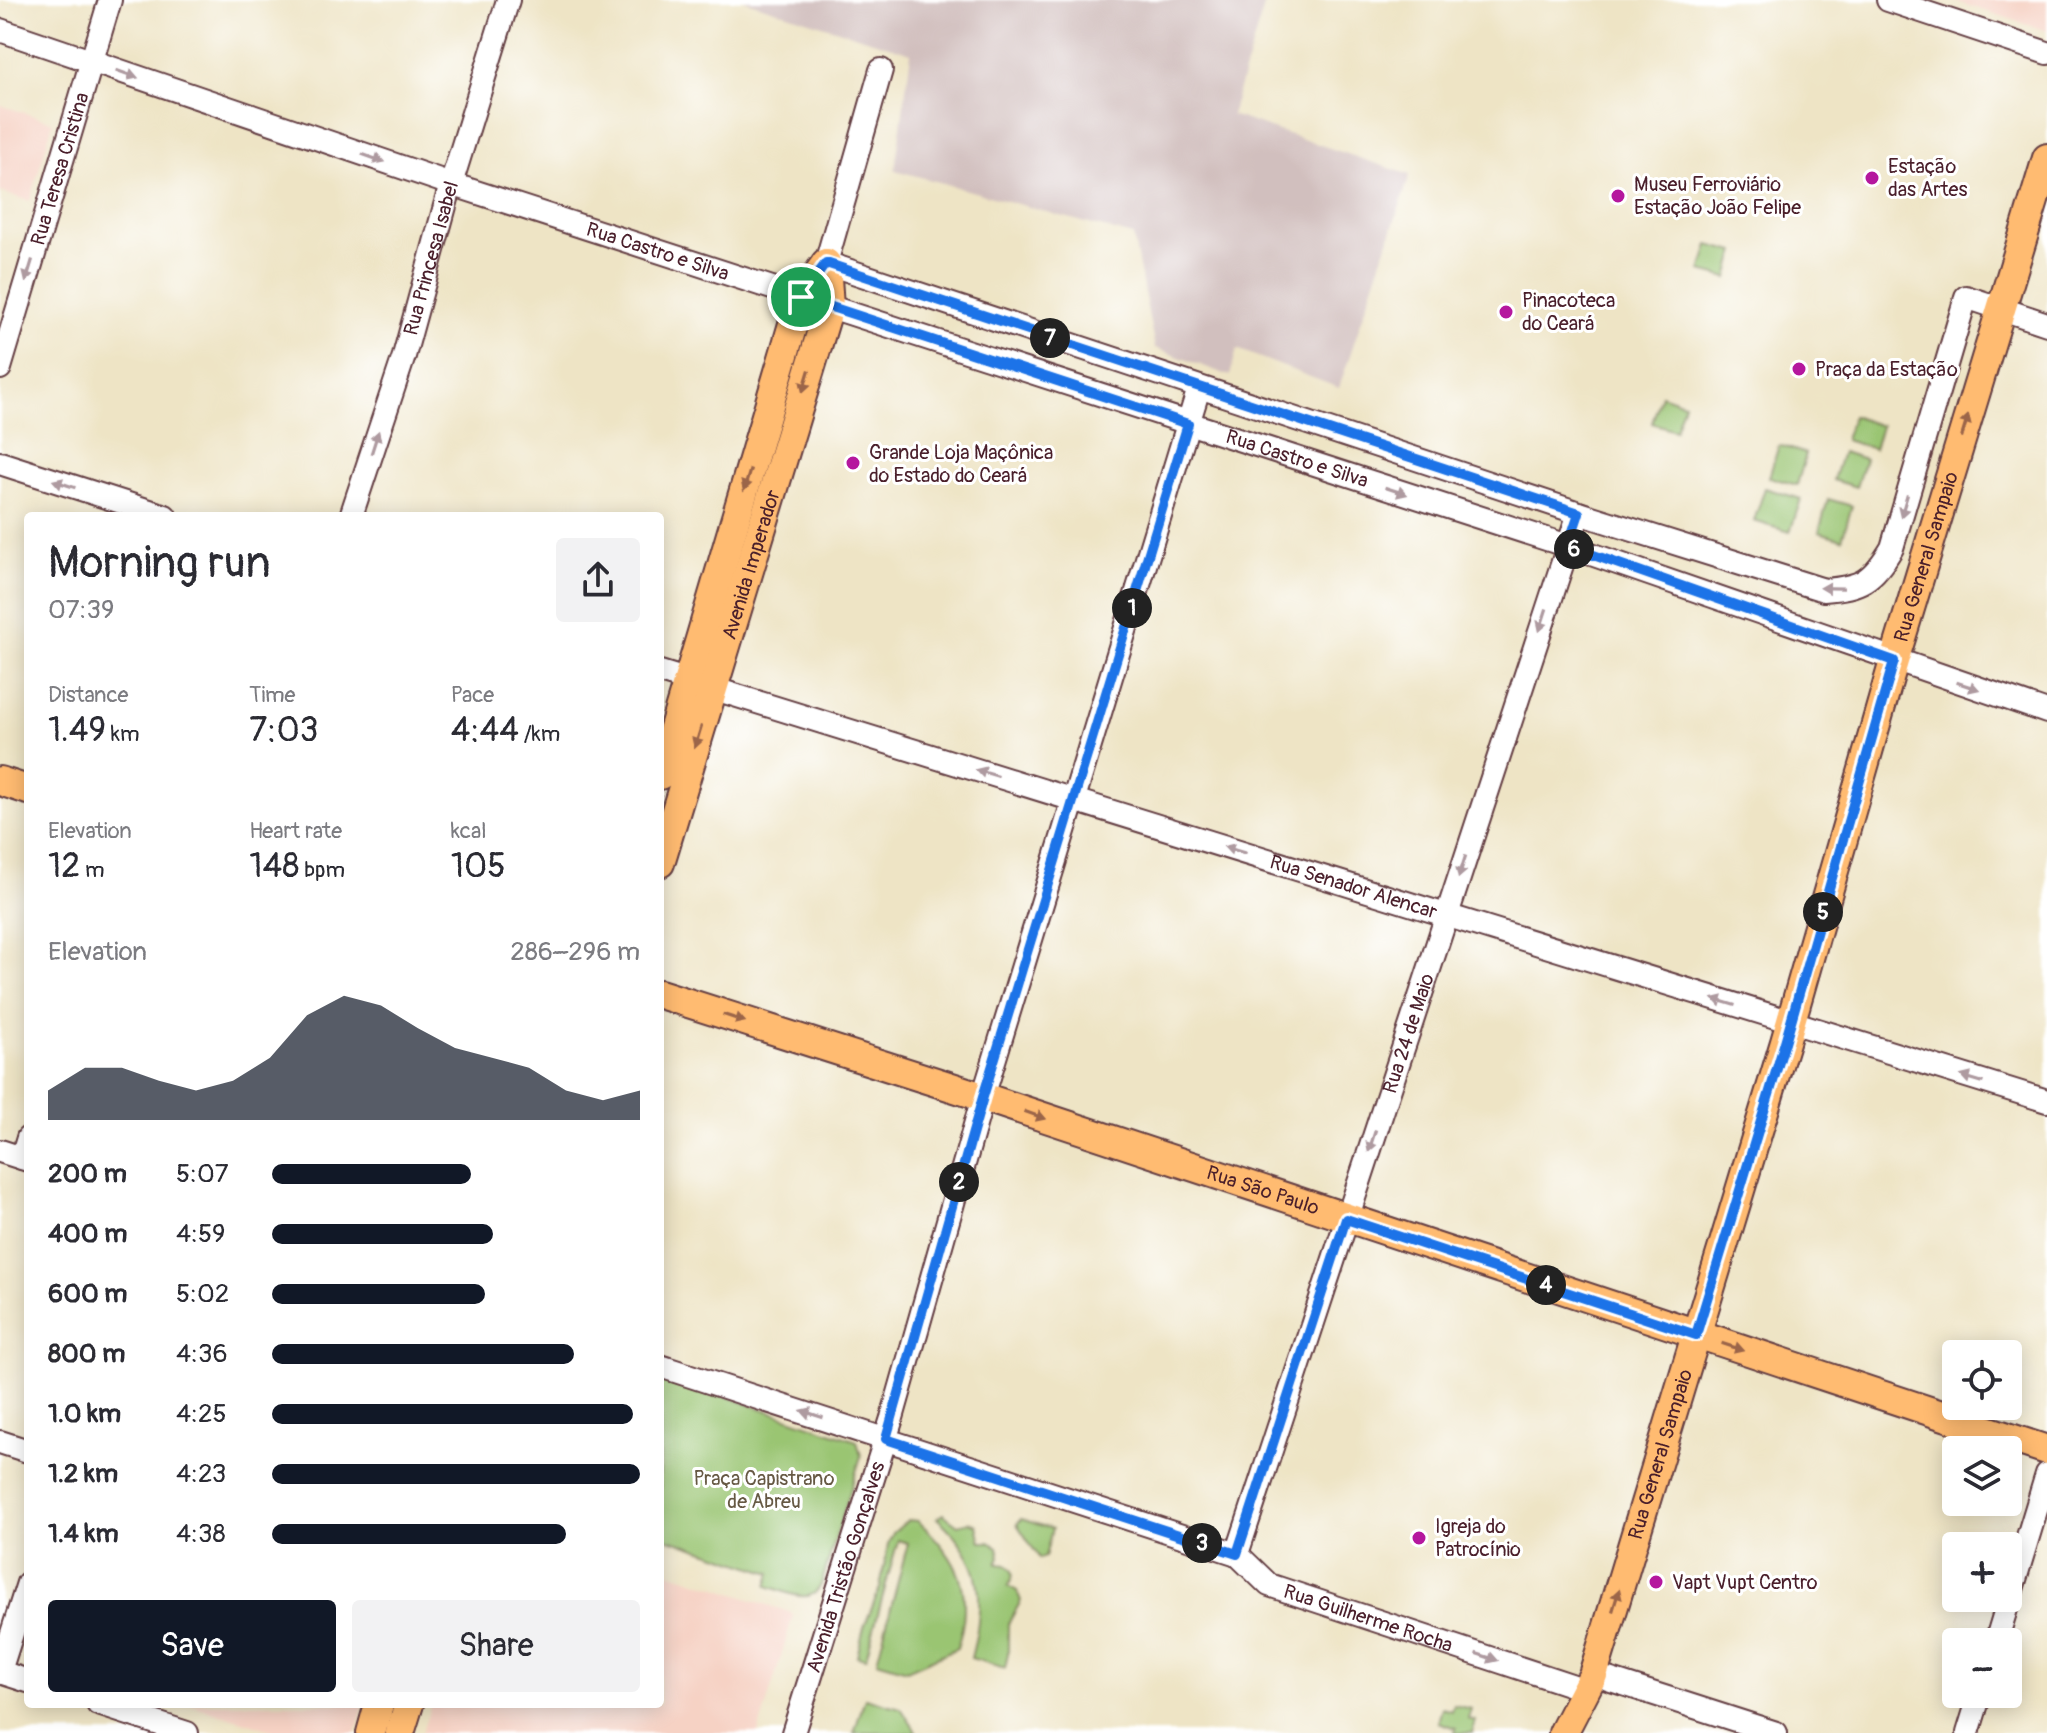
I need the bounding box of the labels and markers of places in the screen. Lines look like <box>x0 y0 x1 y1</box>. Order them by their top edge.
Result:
place label: Estação das Artes <box>1888 154 1967 202</box>
marker: Estação das Artes <box>1863 169 1881 187</box>
place label: Museu Ferroviário Estação João Felipe <box>1634 172 1801 220</box>
marker: Museu Ferroviário Estação João Felipe <box>1609 187 1627 205</box>
pin <box>767 263 835 331</box>
place label: Pinacoteca do Ceará <box>1522 288 1615 336</box>
marker: Pinacoteca do Ceará <box>1497 303 1515 321</box>
pin: 7 <box>1030 318 1070 358</box>
place label: Praça da Estação <box>1815 357 1958 382</box>
marker: Praça da Estação <box>1790 360 1808 378</box>
place label: Grande Loja Maçônica do Estado do Ceará <box>869 440 1053 488</box>
marker: Grande Loja Maçônica do Estado do Ceará <box>844 454 862 472</box>
pin: 6 <box>1554 529 1594 569</box>
pin: 1 <box>1112 588 1152 628</box>
pin: 5 <box>1803 892 1843 932</box>
pin: 2 <box>939 1162 979 1202</box>
pin: 4 <box>1526 1265 1566 1305</box>
place label: Igreja do Patrocínio <box>1435 1514 1521 1562</box>
pin: 3 <box>1182 1523 1222 1563</box>
marker: Igreja do Patrocínio <box>1410 1529 1428 1547</box>
place label: Vapt Vupt Centro <box>1672 1570 1818 1595</box>
marker: Vapt Vupt Centro <box>1647 1573 1665 1591</box>

